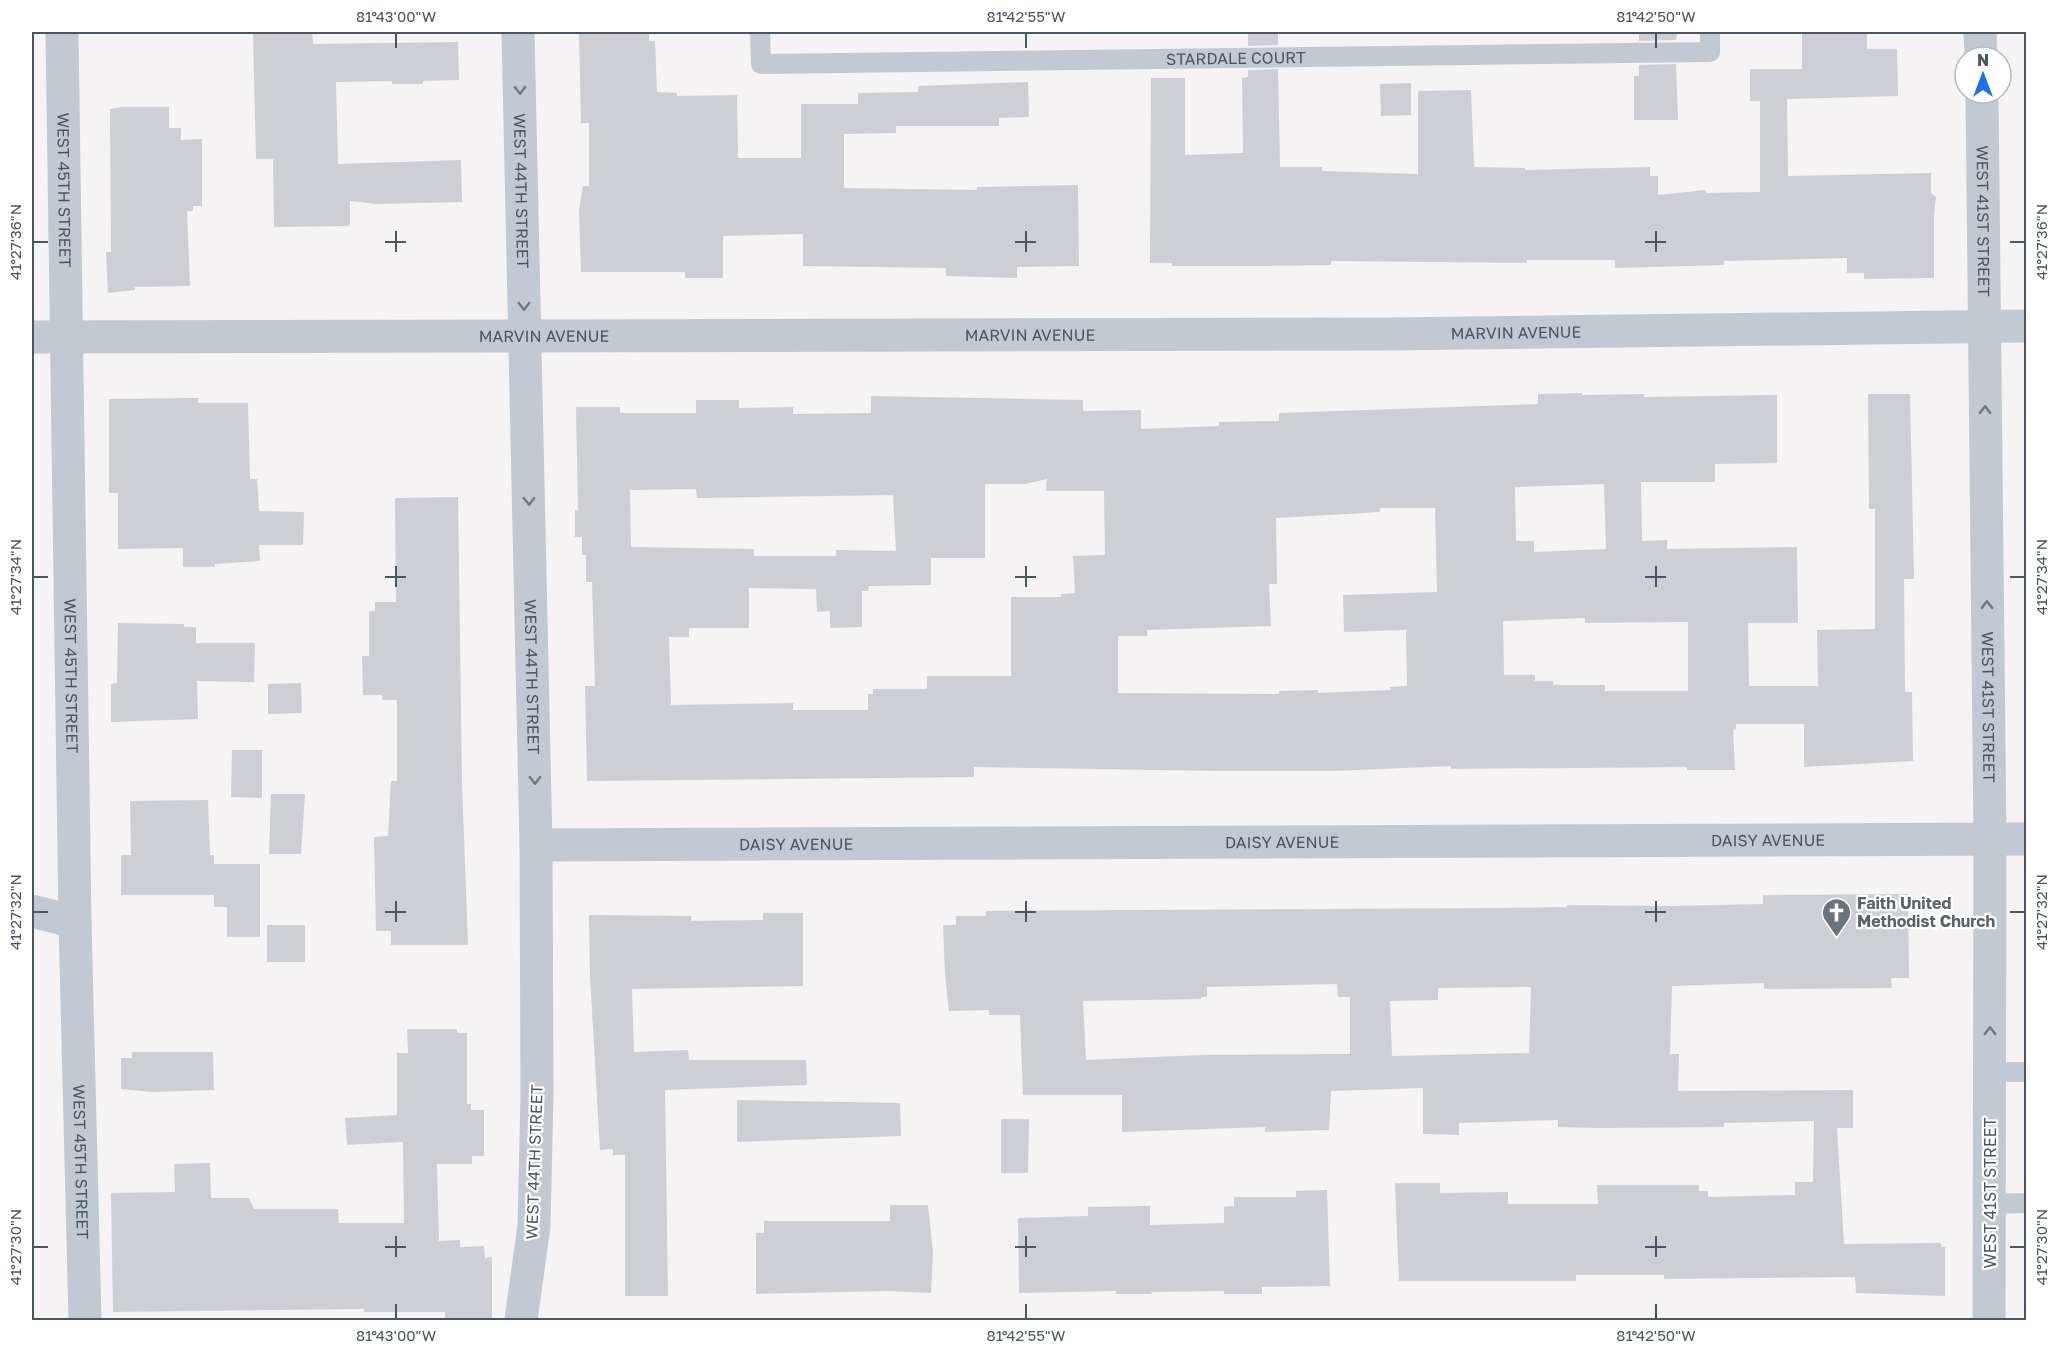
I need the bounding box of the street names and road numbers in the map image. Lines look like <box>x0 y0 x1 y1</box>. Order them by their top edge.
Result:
street label: STARDALE COURT <box>1166 47 1306 69</box>
street label: WEST 45TH STREET <box>53 112 75 268</box>
street label: WEST 44TH STREET <box>510 113 533 269</box>
street label: WEST 41ST STREET <box>1973 145 1994 297</box>
street label: MARVIN AVENUE <box>1451 322 1581 343</box>
street label: MARVIN AVENUE <box>965 325 1095 345</box>
street label: MARVIN AVENUE <box>479 326 609 346</box>
street label: WEST 45TH STREET <box>60 598 83 754</box>
street label: WEST 44TH STREET <box>521 599 544 755</box>
street label: WEST 41ST STREET <box>1978 631 1999 783</box>
street label: DAISY AVENUE <box>1711 830 1825 850</box>
street label: DAISY AVENUE <box>1225 832 1339 852</box>
street label: DAISY AVENUE <box>739 834 853 854</box>
street label: WEST 45TH STREET <box>69 1084 93 1240</box>
street label: WEST 44TH STREET <box>521 1084 547 1240</box>
street label: WEST 41ST STREET <box>1980 1117 2000 1269</box>

